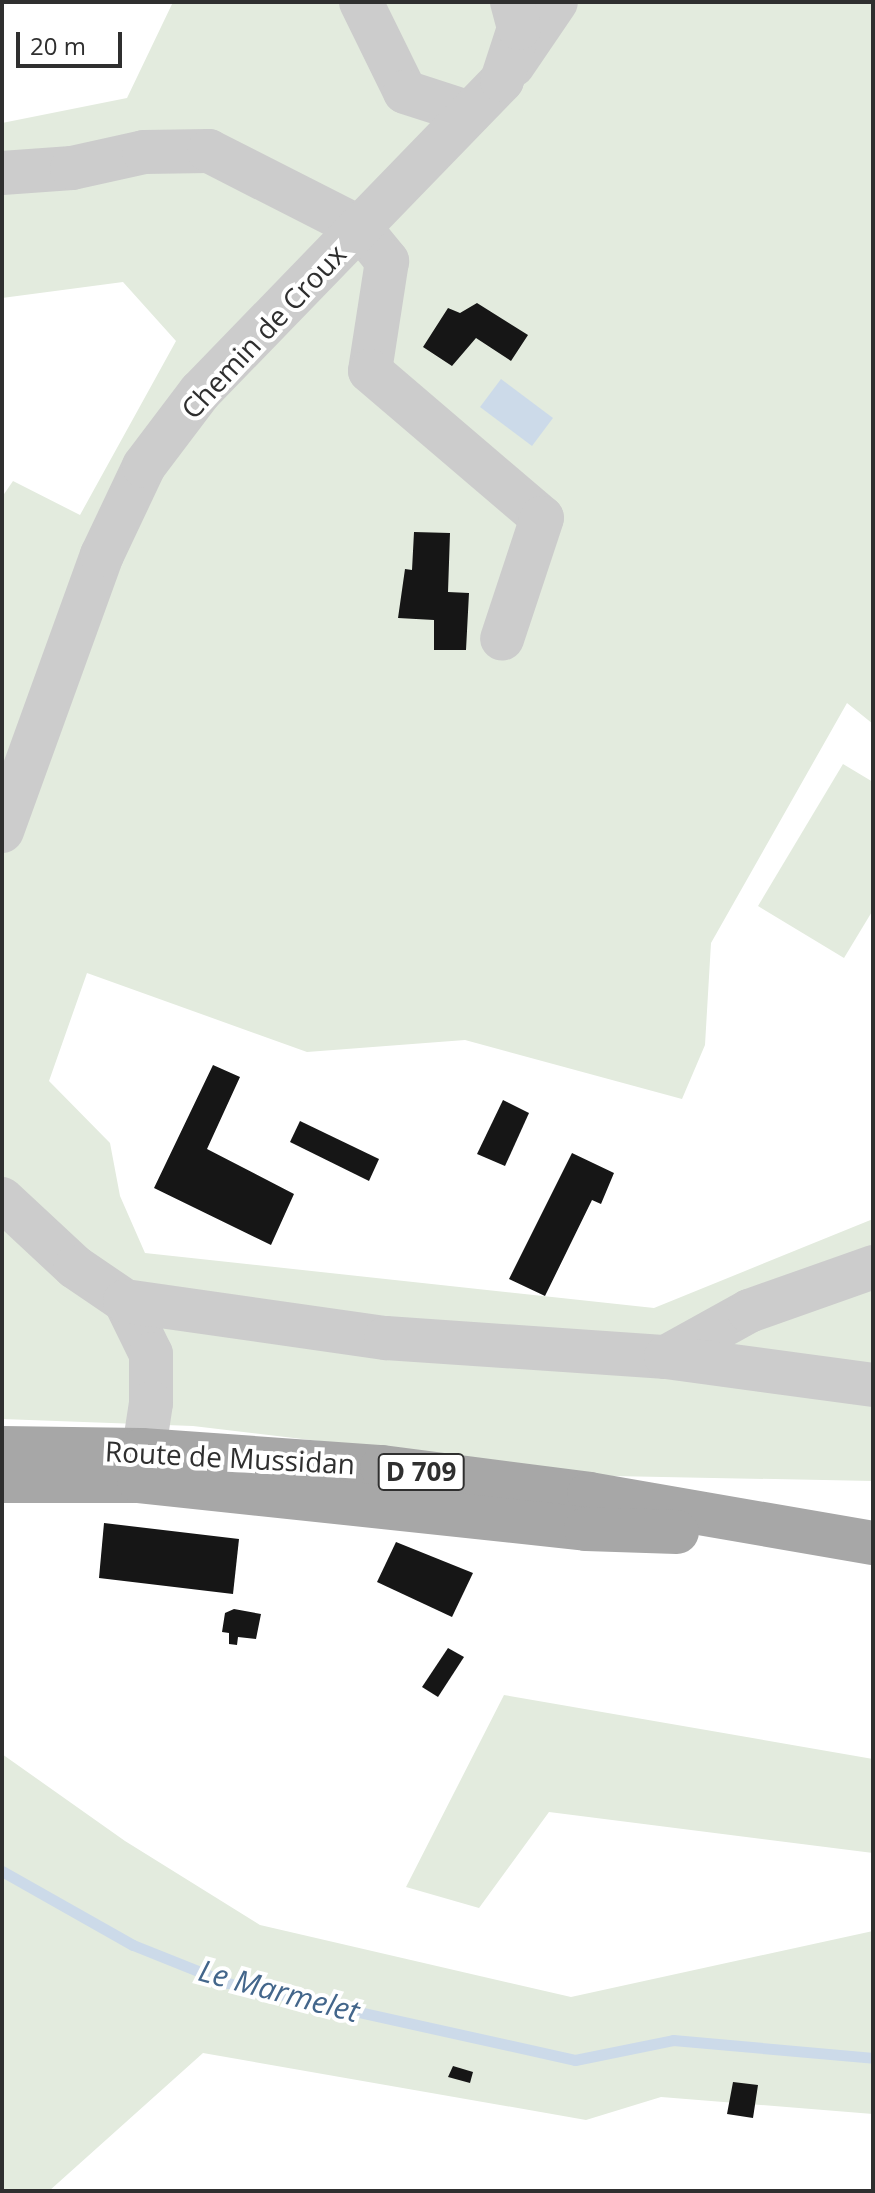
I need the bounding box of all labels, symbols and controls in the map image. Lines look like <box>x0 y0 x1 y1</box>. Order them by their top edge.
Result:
scale bar <box>20 16 126 66</box>
text: 20 m <box>30 29 86 62</box>
street label: Chemin de Croux <box>174 237 352 425</box>
street label: Route de Mussidan <box>104 1434 356 1480</box>
road number: D 709 <box>377 1450 465 1494</box>
water label: Le Marmelet <box>195 1952 363 2030</box>

